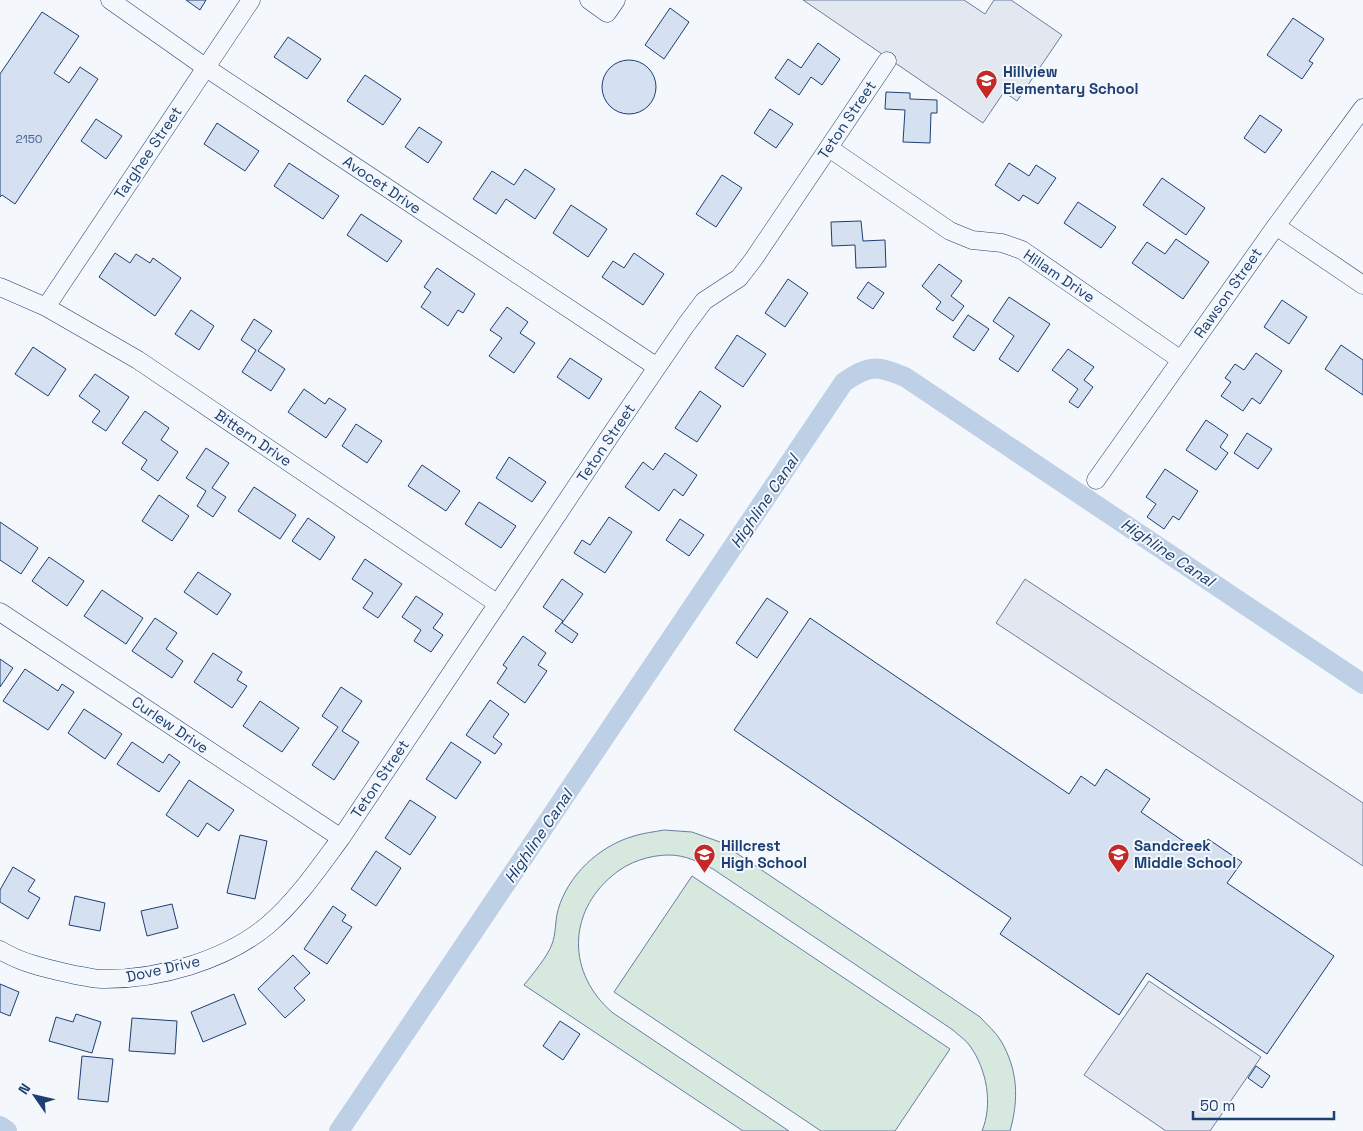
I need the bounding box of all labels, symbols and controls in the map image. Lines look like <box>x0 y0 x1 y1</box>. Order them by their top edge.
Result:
place label: Hillview Elementary School <box>1003 62 1138 98</box>
school or university icon: Hillview Elementary School <box>975 69 999 100</box>
street label: Teton Street <box>813 77 880 163</box>
street label: Targhee Street <box>110 103 186 203</box>
house number: 2150 <box>15 131 43 147</box>
street label: Avocet Drive <box>339 151 425 218</box>
street label: Rawson Street <box>1189 244 1266 342</box>
street label: Hillam Drive <box>1020 245 1099 307</box>
street label: Teton Street <box>572 400 639 486</box>
street label: Bittern Drive <box>211 405 296 470</box>
water label: Highline Canal <box>725 449 805 552</box>
water label: Highline Canal <box>1117 513 1220 593</box>
street label: Curlew Drive <box>128 692 212 757</box>
street label: Teton Street <box>346 736 413 822</box>
water label: Highline Canal <box>499 784 579 887</box>
place label: Hillcrest High School <box>721 836 807 872</box>
place label: Sandcreek Middle School <box>1134 836 1236 872</box>
school or university icon: Hillcrest High School <box>693 843 717 874</box>
school or university icon: Sandcreek Middle School <box>1106 843 1130 874</box>
street label: Dove Drive <box>124 951 202 986</box>
north arrow <box>10 1071 60 1121</box>
text: N <box>14 1080 34 1098</box>
scale bar <box>1193 1088 1334 1120</box>
text: 50 m <box>1200 1096 1235 1115</box>

